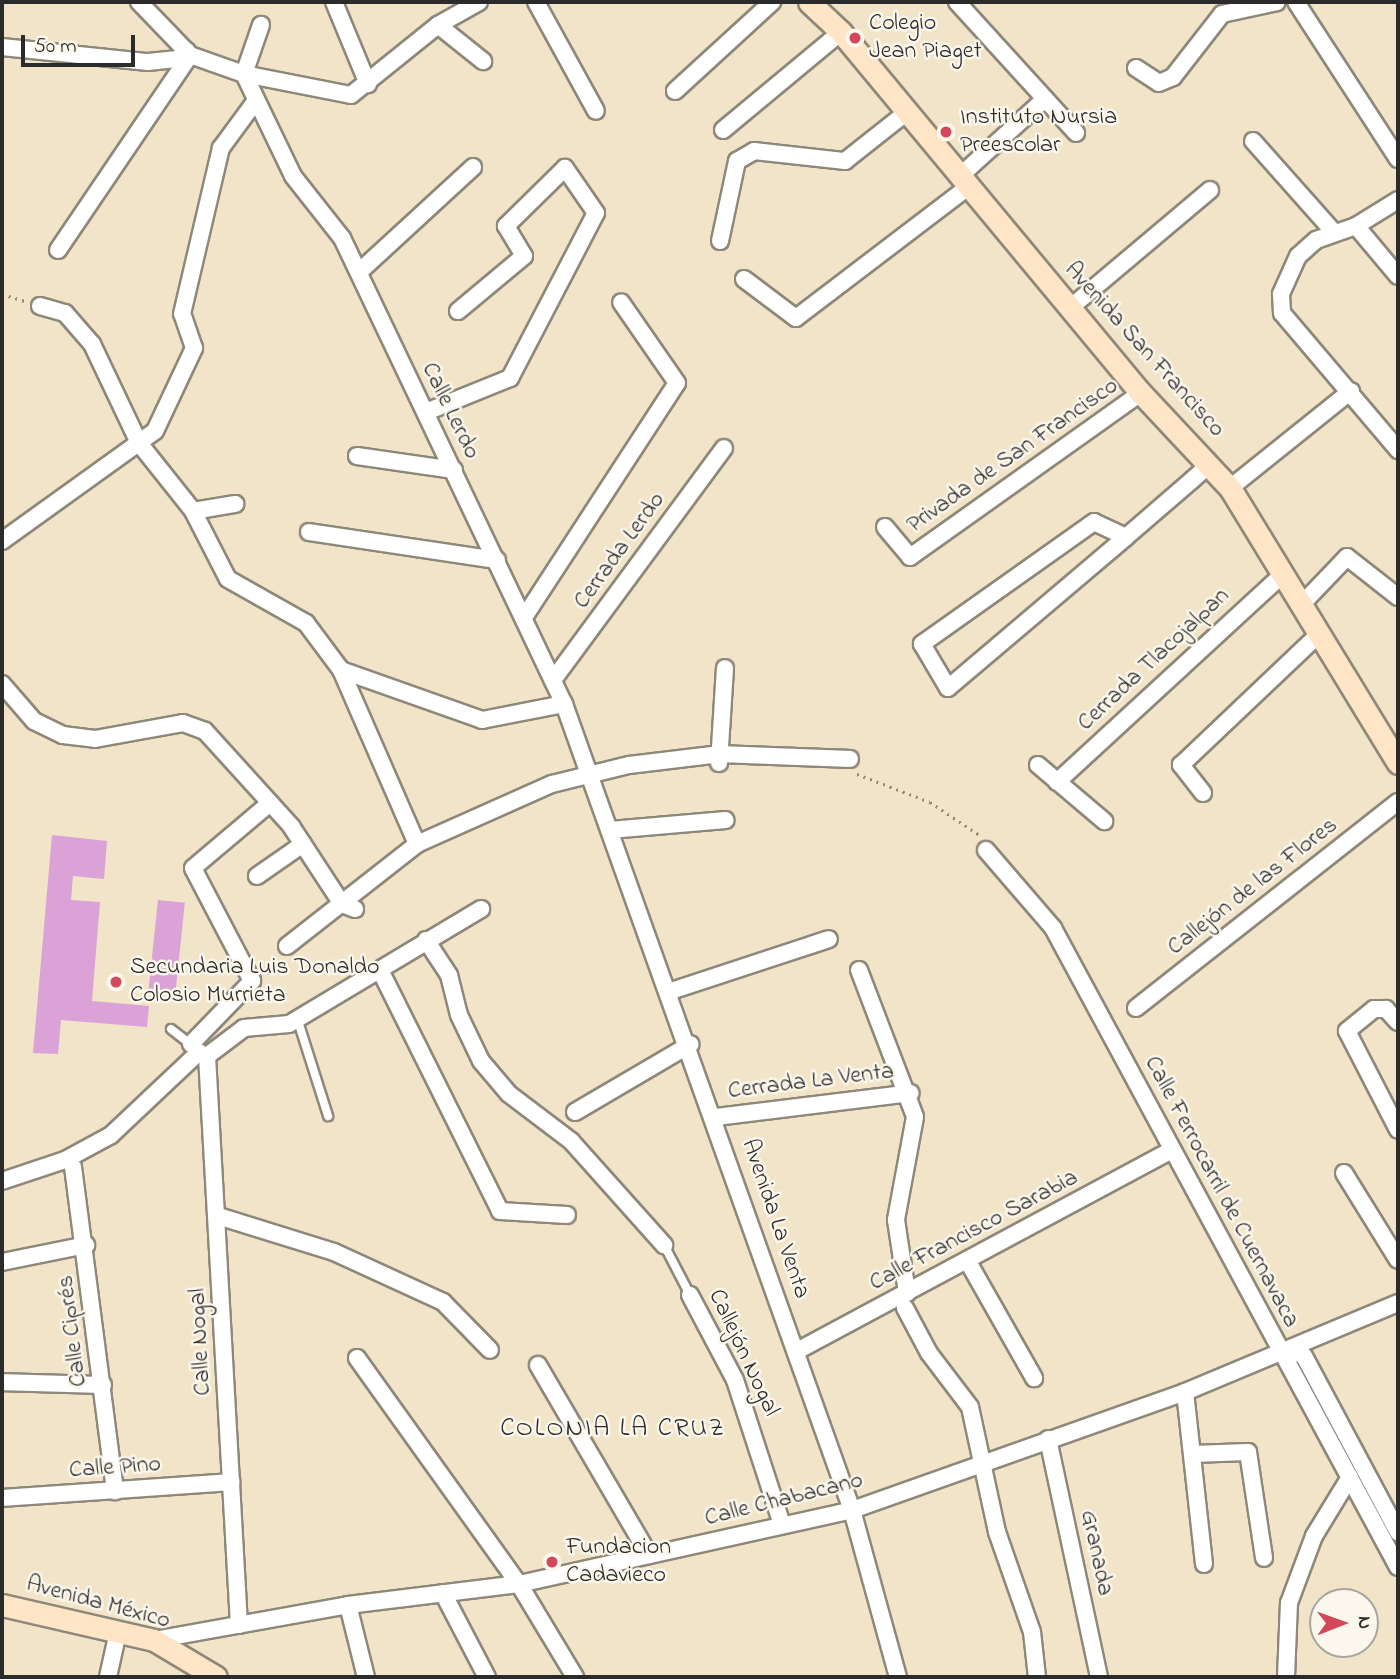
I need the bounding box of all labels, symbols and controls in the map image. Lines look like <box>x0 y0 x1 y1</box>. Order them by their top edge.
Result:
place label: Colegio Jean Piaget <box>869 10 982 66</box>
scale bar <box>24 21 138 65</box>
marker: Colegio Jean Piaget <box>847 30 863 46</box>
text: 50 m <box>34 32 77 62</box>
place label: Instituto Nursia Preescolar <box>960 104 1117 160</box>
marker: Instituto Nursia Preescolar <box>938 124 954 140</box>
street label: Avenida San Francisco <box>1058 256 1230 444</box>
street label: Calle Lerdo <box>414 358 486 464</box>
street label: Privada de San Francisco <box>902 372 1124 540</box>
street label: Cerrada Lerdo <box>568 487 672 615</box>
street label: Cerrada Tlacojalpan <box>1072 582 1236 738</box>
street label: Callejón de las Flores <box>1162 812 1344 962</box>
place label: Secundaria Luis Donaldo Colosio Murrieta <box>130 954 379 1010</box>
marker: Secundaria Luis Donaldo Colosio Murrieta <box>108 974 124 990</box>
street label: Calle Ferrocarril de Cuernavaca <box>1137 1051 1305 1333</box>
street label: Cerrada La Venta <box>726 1058 896 1106</box>
street label: Avenida La Venta <box>734 1135 816 1303</box>
street label: Calle Francisco Sarabia <box>865 1164 1083 1298</box>
street label: Calle Ciprés <box>52 1274 94 1388</box>
street label: Callejón Nogal <box>701 1285 785 1421</box>
street label: Calle Nogal <box>184 1288 218 1396</box>
district label: COLONIA LA CRUZ <box>502 1414 724 1446</box>
street label: Calle Pino <box>68 1450 162 1486</box>
street label: Calle Chabacano <box>702 1466 866 1534</box>
street label: Granada <box>1073 1508 1119 1598</box>
place label: Fundacion Cadavieco <box>566 1534 671 1590</box>
marker: Fundacion Cadavieco <box>544 1554 560 1570</box>
street label: Avenida México <box>23 1570 173 1636</box>
north arrow <box>1309 1588 1379 1658</box>
text: N <box>1350 1616 1377 1629</box>

